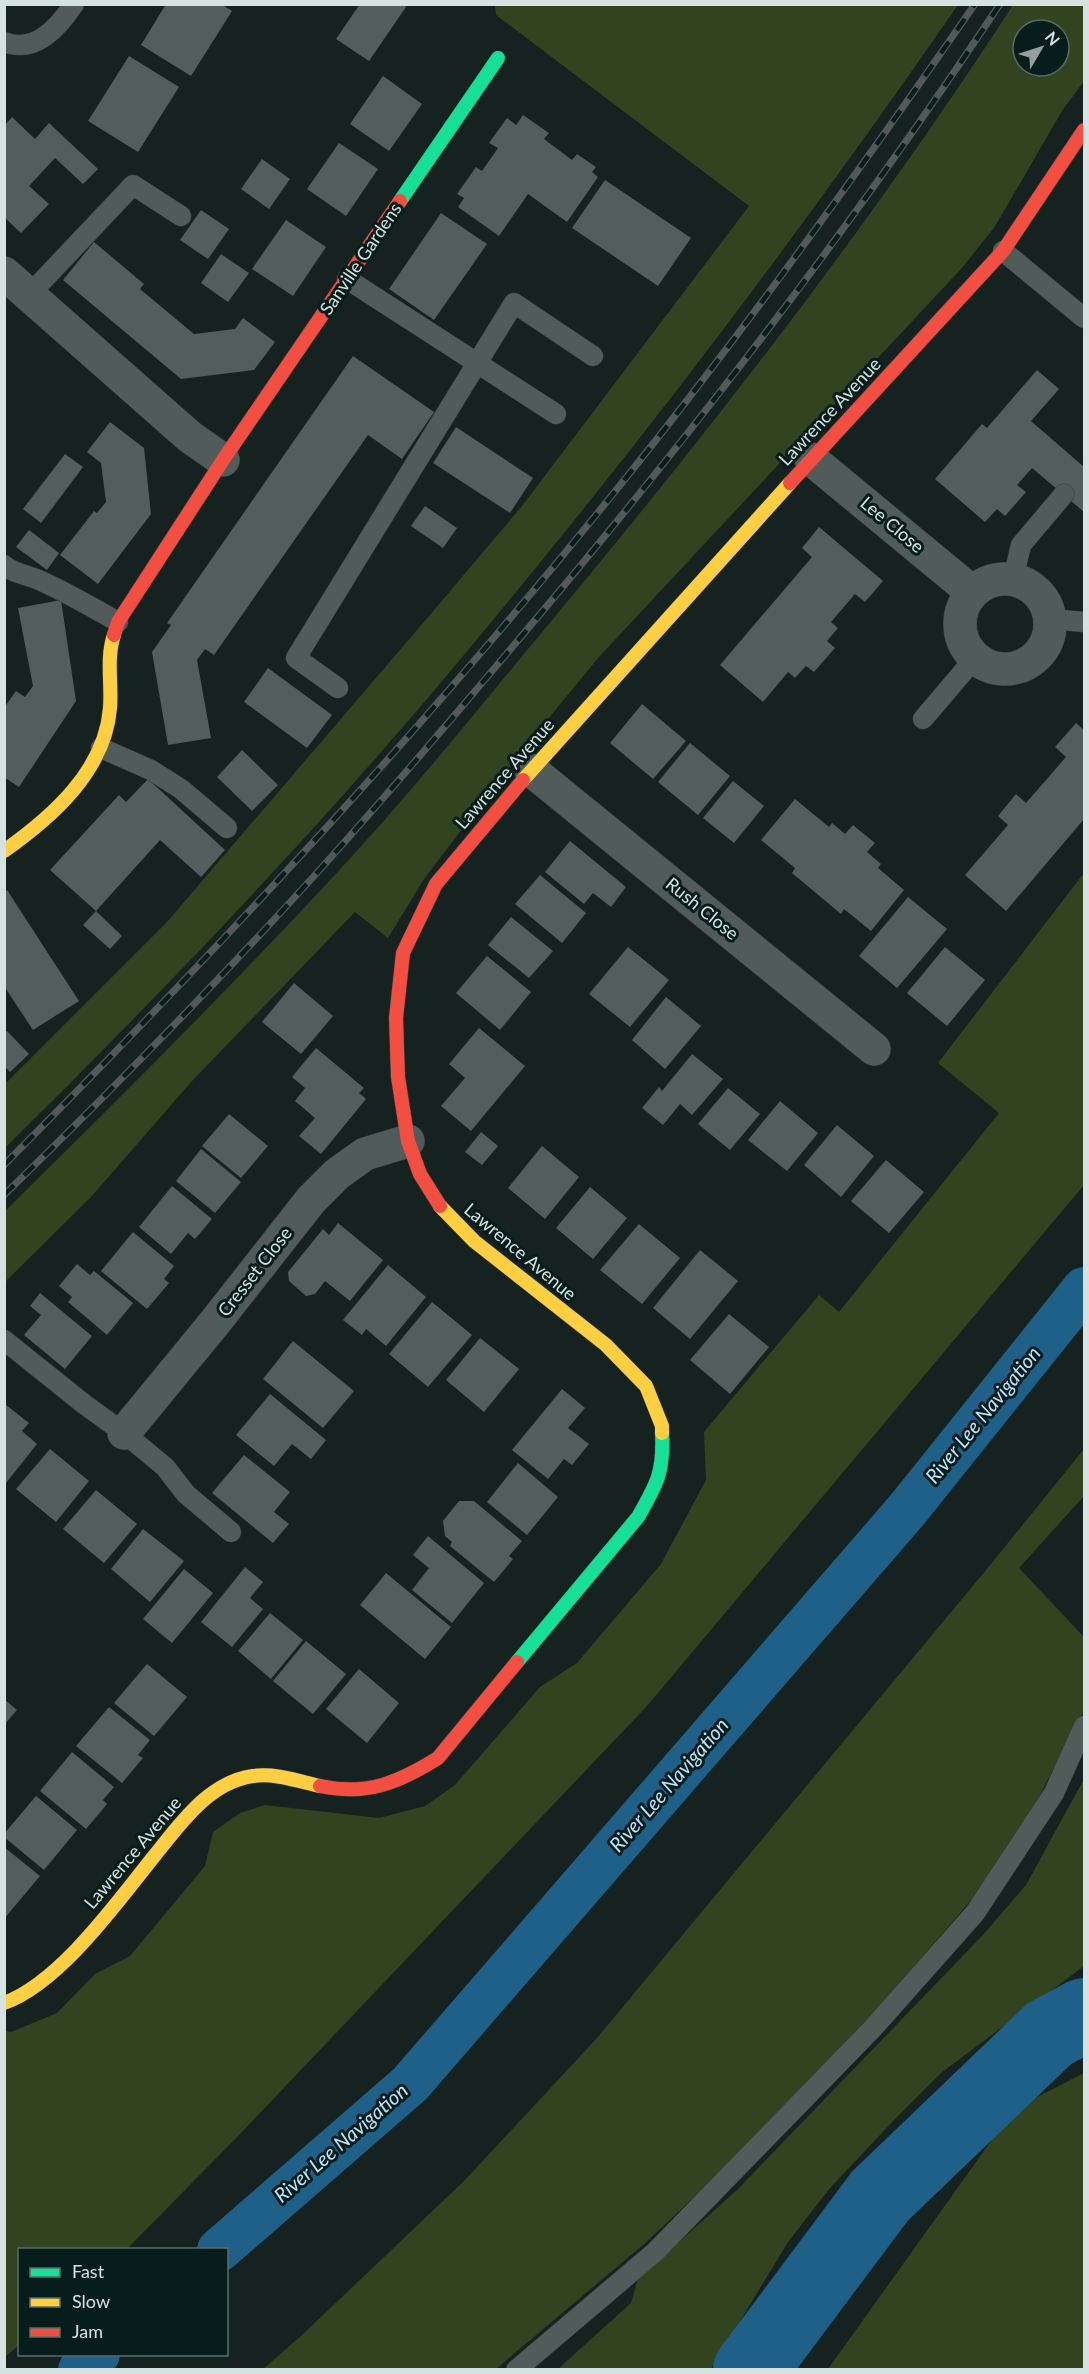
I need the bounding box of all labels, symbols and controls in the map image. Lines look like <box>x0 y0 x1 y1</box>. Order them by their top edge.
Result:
north arrow <box>1011 18 1071 78</box>
text: N <box>1042 27 1064 49</box>
street label: Sanville Gardens <box>315 198 406 319</box>
street label: Lawrence Avenue <box>774 353 885 470</box>
street label: Lee Close <box>856 491 929 557</box>
street label: Lawrence Avenue <box>450 713 558 833</box>
street label: Rush Close <box>662 872 743 944</box>
street label: Lawrence Avenue <box>460 1198 581 1305</box>
street label: Cresset Close <box>212 1222 296 1321</box>
water label: River Lee Navigation <box>920 1341 1045 1488</box>
water label: River Lee Navigation <box>604 1713 733 1856</box>
street label: Lawrence Avenue <box>79 1792 186 1913</box>
water label: River Lee Navigation <box>269 2078 412 2207</box>
legend <box>18 2248 228 2356</box>
text: Fast <box>72 2260 105 2282</box>
text: Slow <box>72 2290 110 2312</box>
text: Jam <box>72 2320 103 2342</box>

